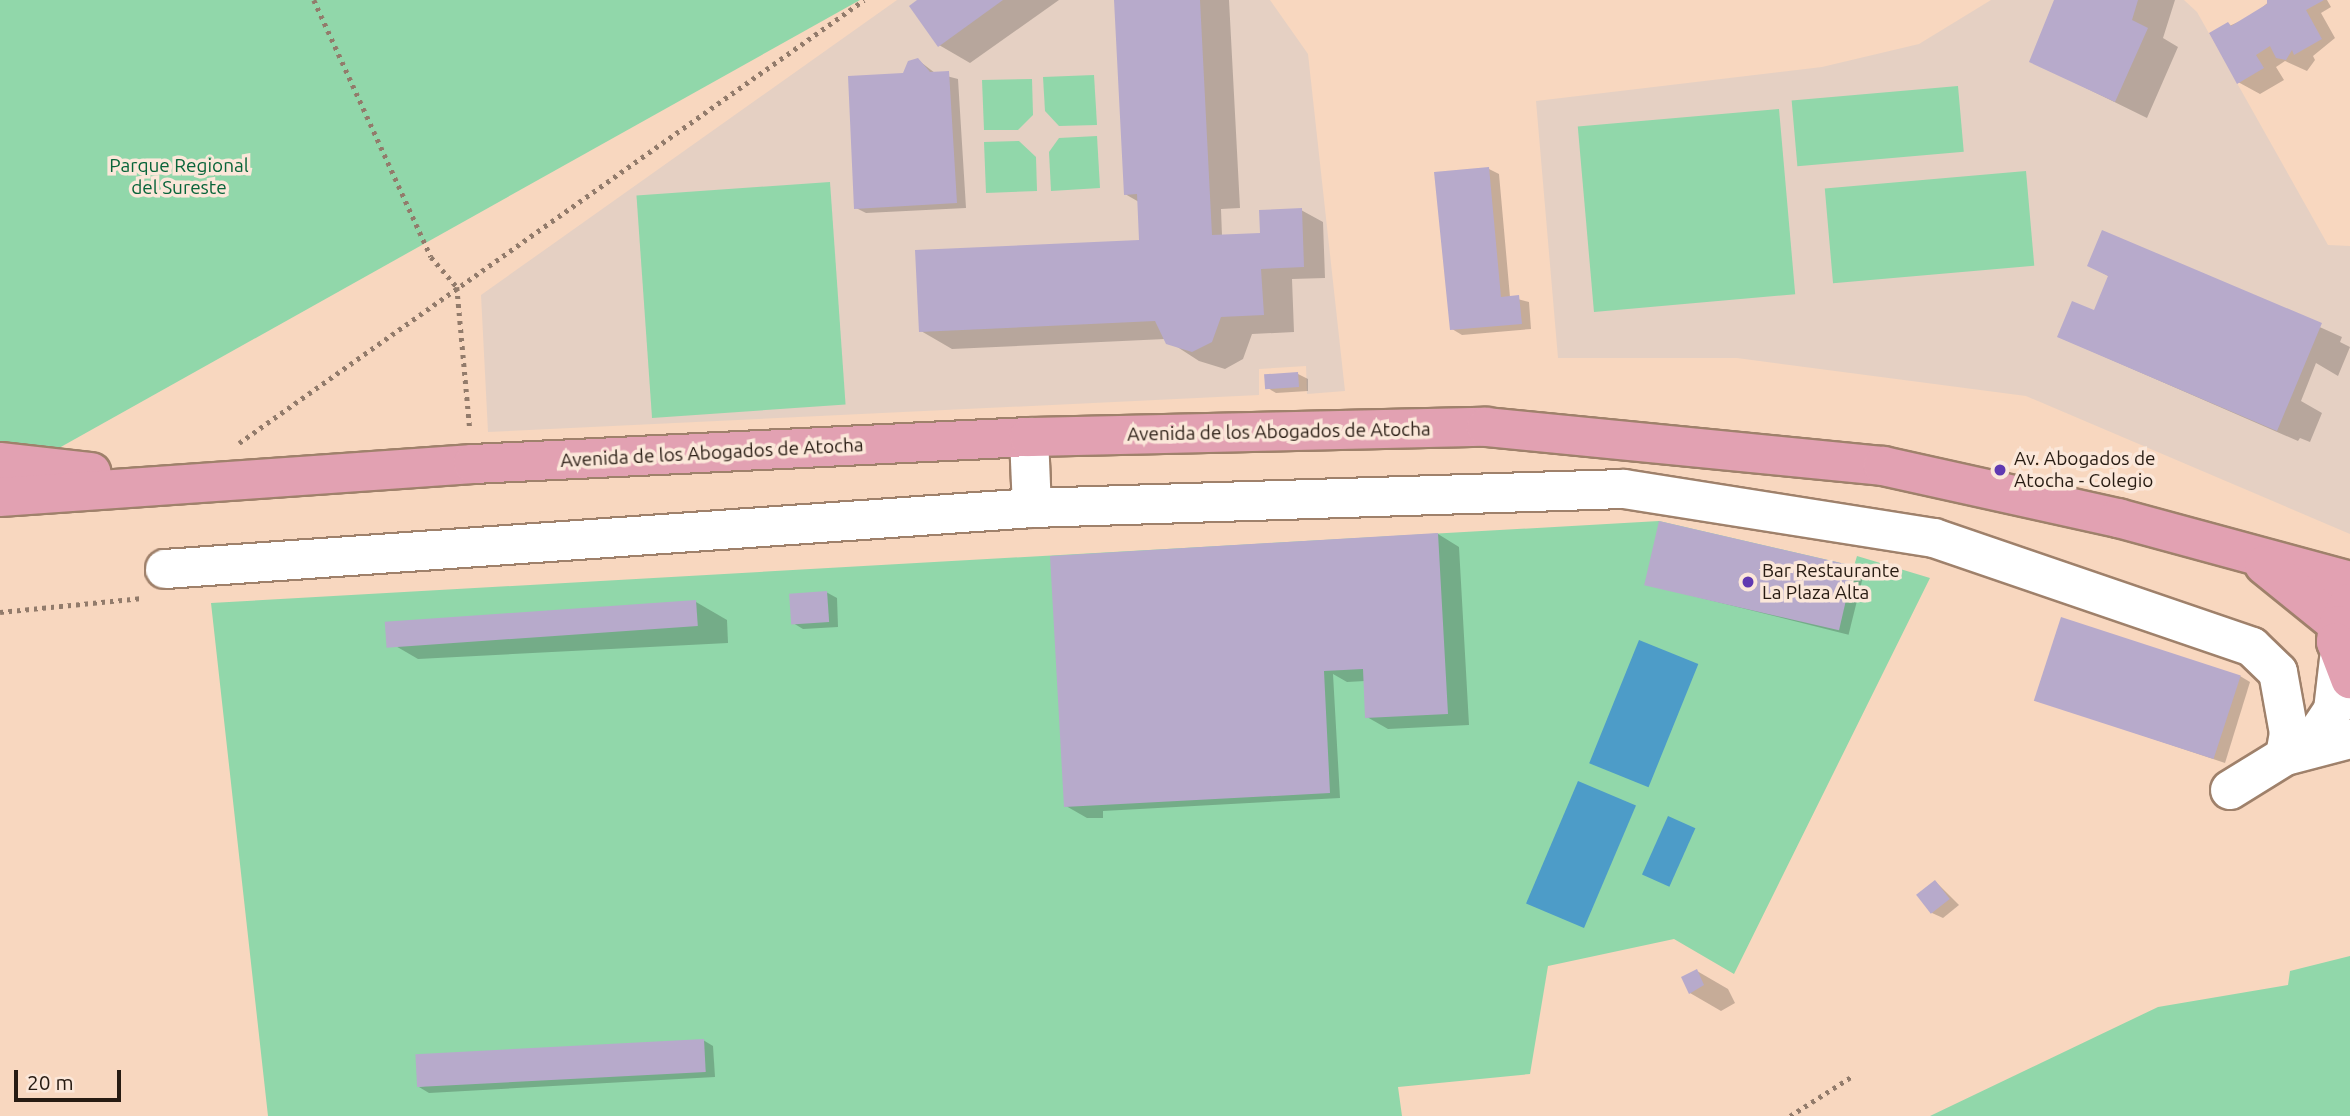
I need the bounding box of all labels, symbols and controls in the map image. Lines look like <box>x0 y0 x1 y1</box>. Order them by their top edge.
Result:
park label: Parque Regional del Sureste <box>109 155 249 199</box>
street label: Avenida de los Abogados de Atocha <box>1127 418 1431 446</box>
street label: Avenida de los Abogados de Atocha <box>560 434 864 472</box>
place label: Av. Abogados de Atocha - Colegio <box>2014 448 2156 492</box>
marker: Av. Abogados de Atocha - Colegio <box>1992 462 2008 478</box>
place label: Bar Restaurante La Plaza Alta <box>1762 560 1900 604</box>
marker: Bar Restaurante La Plaza Alta <box>1740 574 1756 590</box>
scale bar <box>18 1056 124 1100</box>
text: 20 m <box>27 1070 74 1094</box>

